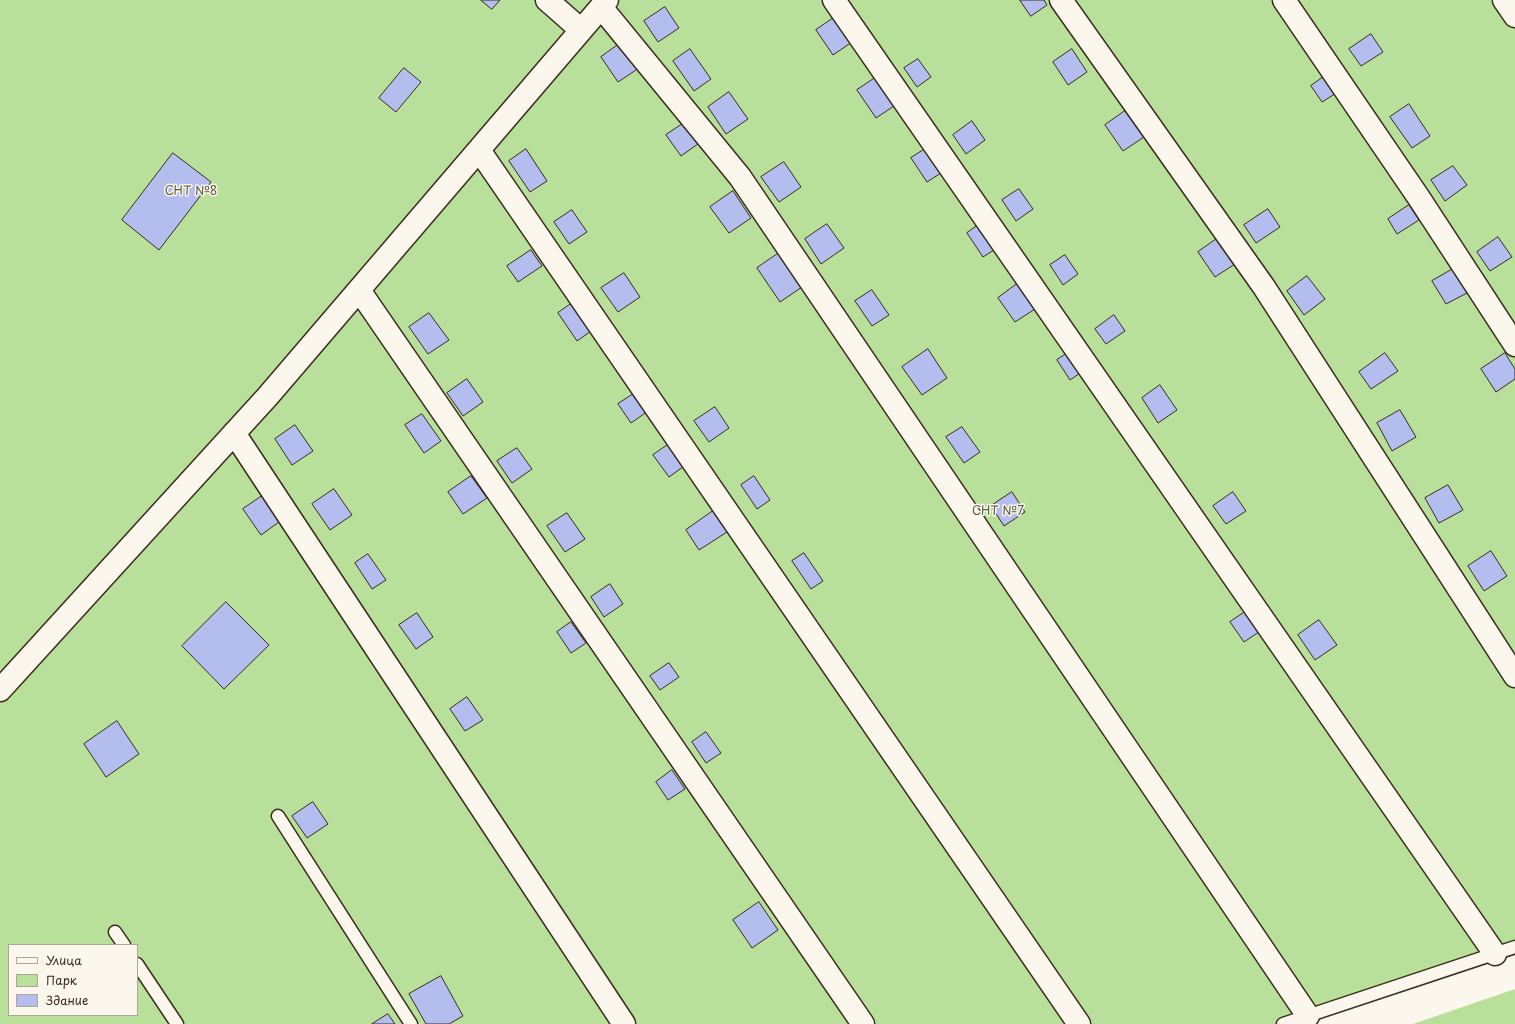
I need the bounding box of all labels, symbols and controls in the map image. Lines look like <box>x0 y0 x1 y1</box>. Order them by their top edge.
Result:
park label: СНТ №8 <box>165 185 217 199</box>
park label: СНТ №7 <box>972 505 1024 519</box>
legend <box>8 944 138 1016</box>
text: Улица <box>46 951 82 969</box>
text: Парк <box>46 971 77 989</box>
text: Здание <box>46 991 88 1009</box>

